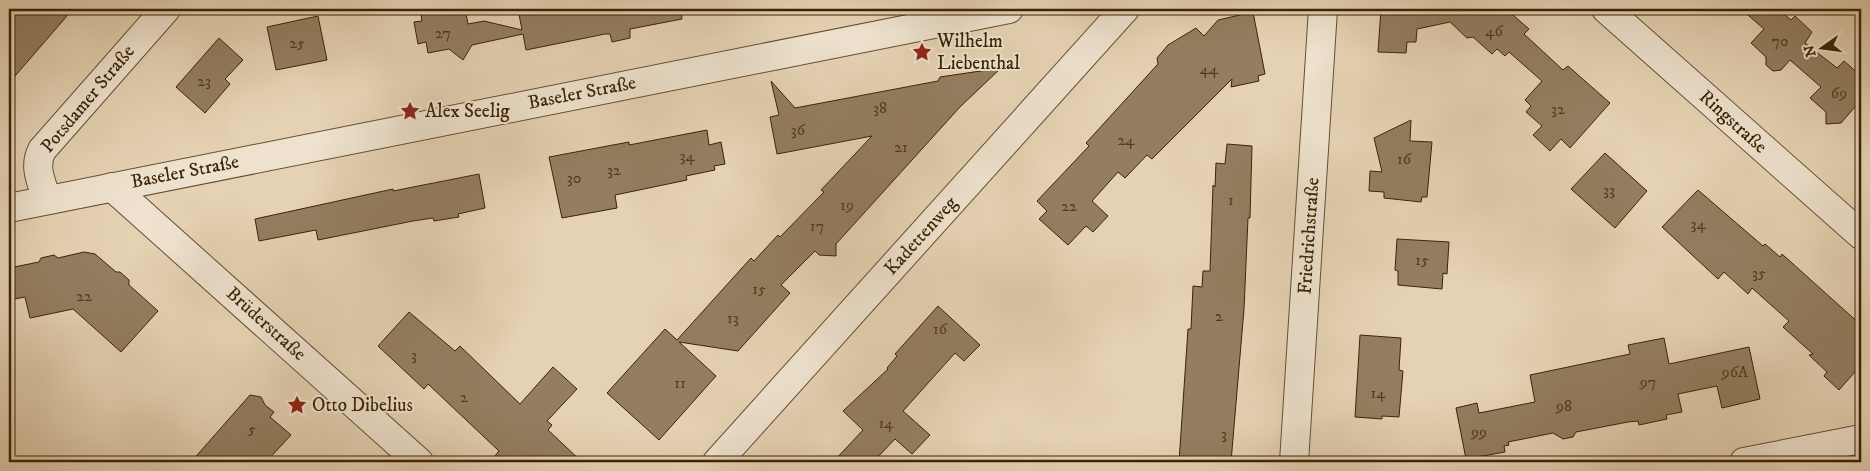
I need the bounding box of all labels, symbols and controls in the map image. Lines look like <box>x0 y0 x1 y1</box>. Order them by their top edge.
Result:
house number: 46 <box>1485 21 1503 41</box>
north arrow <box>1798 22 1848 72</box>
house number: 27 <box>435 23 451 43</box>
place label: Wilhelm Liebenthal <box>936 30 1020 75</box>
house number: 70 <box>1771 31 1789 51</box>
house number: 25 <box>289 33 305 53</box>
street label: Potsdamer Straße <box>36 40 140 158</box>
place icon: Wilhelm Liebenthal <box>911 41 933 63</box>
text: N <box>1800 43 1820 59</box>
house number: 44 <box>1200 59 1219 79</box>
house number: 23 <box>197 71 211 91</box>
street label: Baseler Straße <box>526 71 638 115</box>
house number: 69 <box>1831 83 1847 103</box>
street label: Ringstraße <box>1694 85 1772 159</box>
house number: 38 <box>873 98 887 118</box>
house number: 32 <box>1551 99 1565 119</box>
place icon: Alex Seelig <box>399 100 421 122</box>
place label: Alex Seelig <box>425 100 510 123</box>
house number: 36 <box>791 120 806 140</box>
house number: 24 <box>1117 130 1135 150</box>
house number: 21 <box>894 137 908 157</box>
house number: 34 <box>679 146 695 166</box>
house number: 16 <box>1397 149 1412 169</box>
street label: Baseler Straße <box>129 150 241 194</box>
house number: 32 <box>607 160 621 180</box>
house number: 30 <box>567 168 581 188</box>
street label: Friedrichstraße <box>1293 177 1325 295</box>
house number: 33 <box>1603 180 1615 200</box>
house number: 1 <box>1228 190 1234 210</box>
street label: Kadettenweg <box>880 191 963 280</box>
house number: 19 <box>840 195 854 215</box>
house number: 22 <box>1061 196 1077 216</box>
house number: 34 <box>1690 214 1706 234</box>
house number: 17 <box>810 216 824 236</box>
house number: 15 <box>1415 250 1429 270</box>
house number: 35 <box>1752 263 1766 283</box>
house number: 15 <box>752 279 766 299</box>
street label: Brüderstraße <box>221 282 311 366</box>
house number: 22 <box>76 286 92 306</box>
house number: 2 <box>1215 306 1223 326</box>
house number: 13 <box>727 308 739 328</box>
house number: 16 <box>933 319 948 339</box>
house number: 3 <box>411 345 417 365</box>
house number: 96A <box>1721 362 1749 382</box>
house number: 97 <box>1639 372 1656 392</box>
house number: 11 <box>674 373 686 393</box>
house number: 14 <box>1370 383 1386 403</box>
house number: 2 <box>460 387 468 407</box>
place icon: Otto Dibelius <box>286 394 308 416</box>
place label: Otto Dibelius <box>312 394 413 417</box>
house number: 98 <box>1555 396 1572 416</box>
house number: 14 <box>878 413 894 433</box>
house number: 5 <box>248 419 256 439</box>
house number: 99 <box>1470 422 1487 442</box>
house number: 3 <box>1221 424 1227 444</box>

